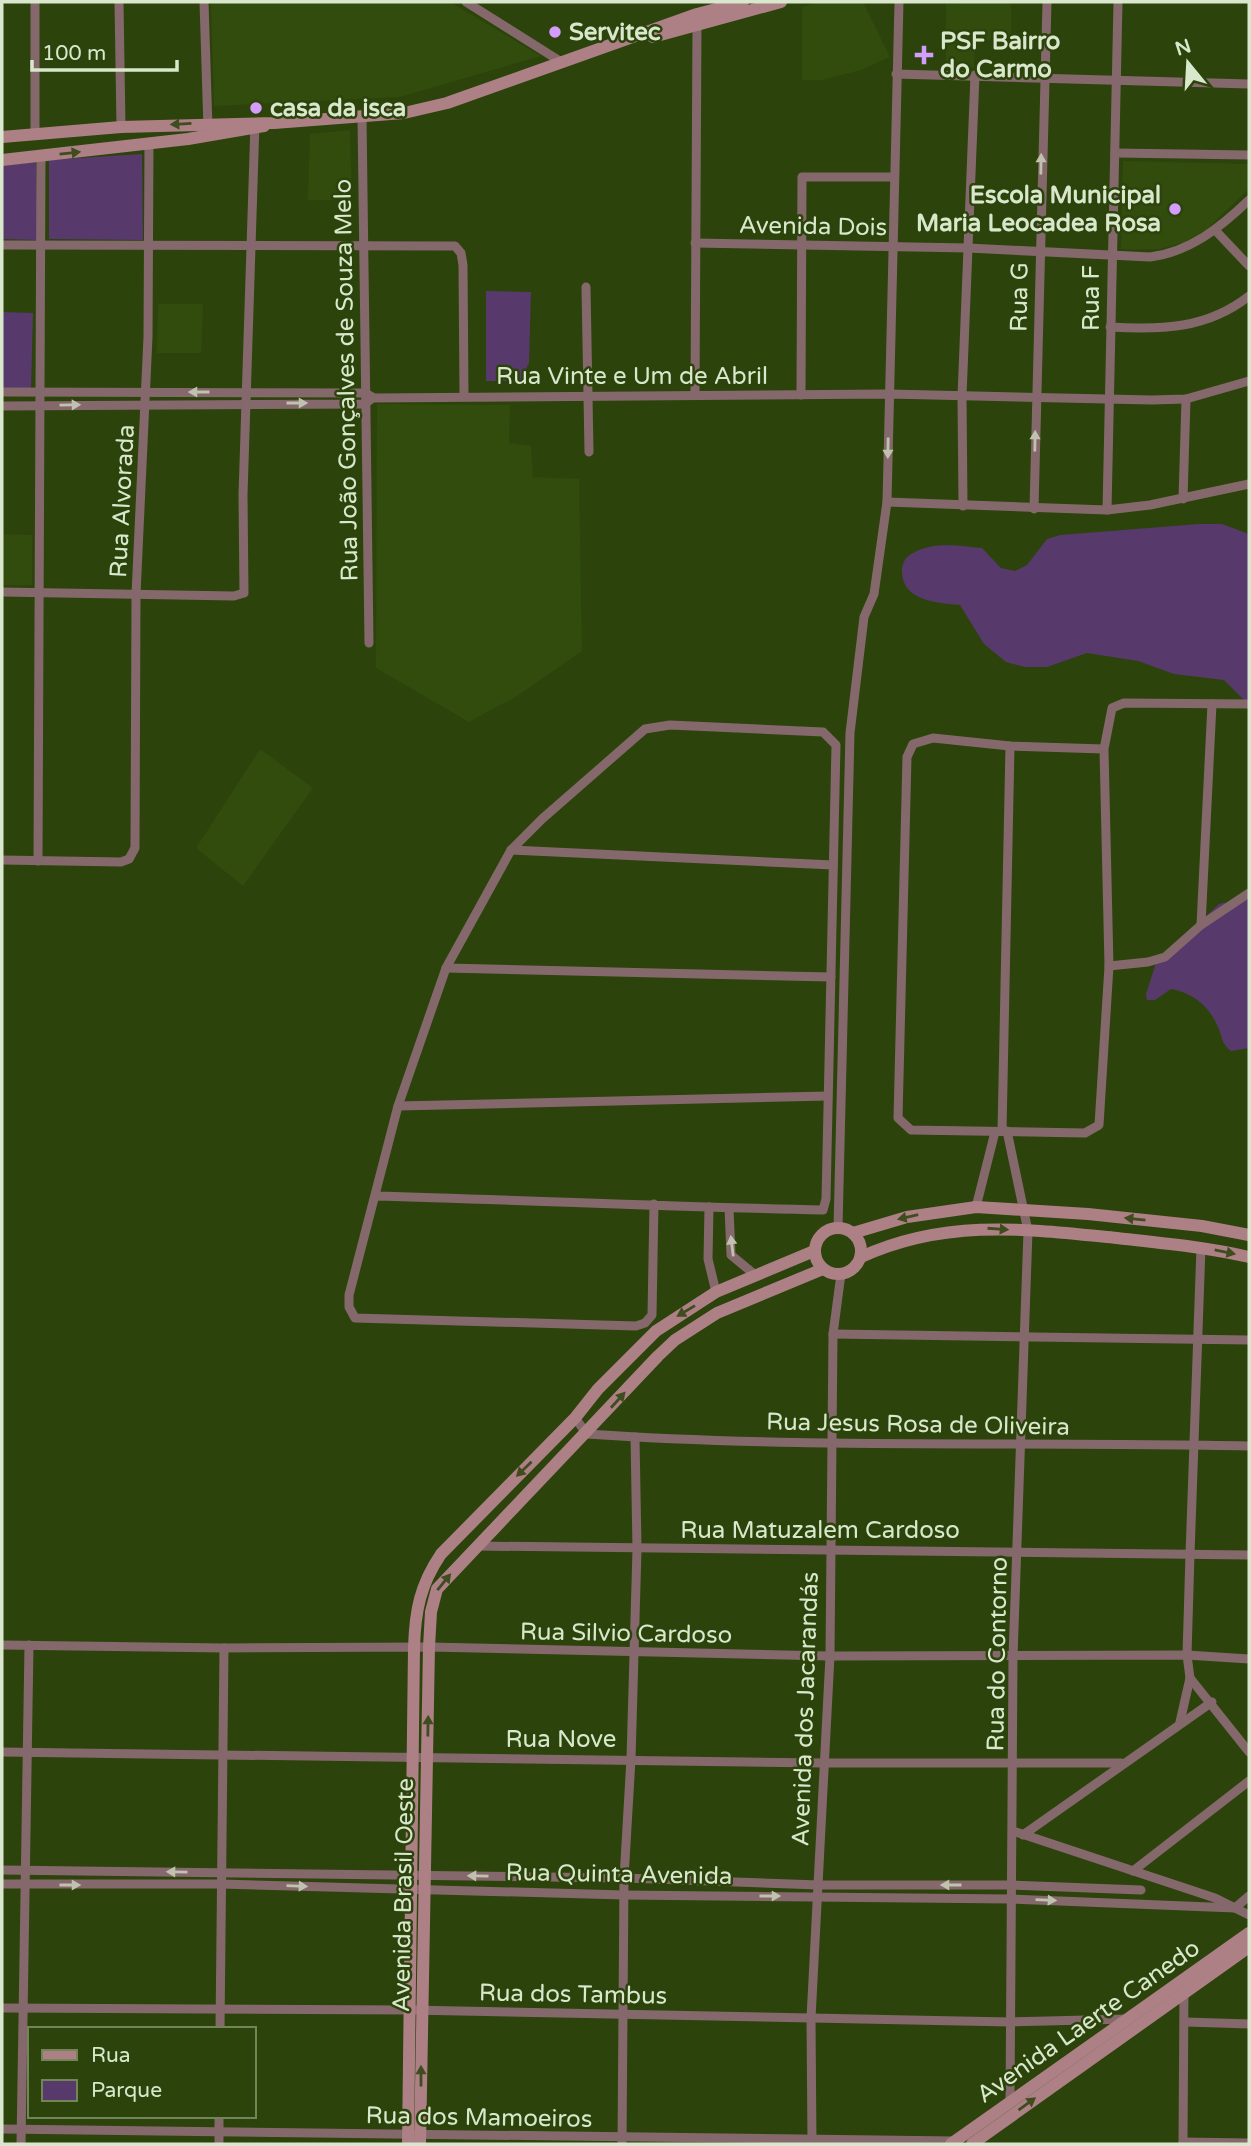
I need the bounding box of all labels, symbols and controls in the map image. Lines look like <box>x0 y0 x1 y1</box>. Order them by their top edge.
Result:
place label: Servitec <box>569 18 661 47</box>
marker: Servitec <box>547 24 563 40</box>
place label: PSF Bairro do Carmo <box>940 27 1060 84</box>
scale bar <box>32 28 177 72</box>
north arrow <box>1153 28 1223 98</box>
text: N <box>1172 35 1194 61</box>
text: 100 m <box>42 41 106 66</box>
marker: PSF Bairro do Carmo <box>914 45 934 65</box>
place label: casa da isca <box>270 94 406 123</box>
marker: casa da isca <box>248 100 264 116</box>
one-way arrow <box>170 118 192 129</box>
one-way arrow <box>59 147 81 158</box>
one-way arrow <box>1036 153 1047 175</box>
street label: Rua João Gonçalves de Souza Melo <box>328 178 365 582</box>
place label: Escola Municipal Maria Leocadea Rosa <box>916 181 1161 238</box>
marker: Escola Municipal Maria Leocadea Rosa <box>1167 201 1183 217</box>
street label: Avenida Dois <box>739 211 887 242</box>
street label: Rua G <box>1004 262 1035 332</box>
street label: Rua F <box>1077 265 1106 331</box>
street label: Rua Vinte e Um de Abril <box>496 362 768 391</box>
one-way arrow <box>187 386 209 398</box>
one-way arrow <box>287 398 309 409</box>
one-way arrow <box>59 399 81 411</box>
street label: Rua Alvorada <box>104 424 141 578</box>
one-way arrow <box>1029 429 1041 451</box>
one-way arrow <box>882 438 894 460</box>
one-way arrow <box>897 1212 919 1223</box>
one-way arrow <box>1123 1213 1145 1224</box>
one-way arrow <box>987 1223 1009 1234</box>
one-way arrow <box>726 1235 737 1257</box>
one-way arrow <box>1214 1247 1236 1258</box>
one-way arrow <box>677 1305 696 1317</box>
one-way arrow <box>609 1392 625 1409</box>
street label: Rua Jesus Rosa de Oliveira <box>766 1407 1070 1442</box>
one-way arrow <box>515 1460 532 1477</box>
street label: Rua Matuzalem Cardoso <box>680 1516 960 1545</box>
street label: Rua do Contorno <box>981 1556 1014 1752</box>
street label: Avenida dos Jacarandás <box>786 1571 825 1847</box>
one-way arrow <box>436 1574 451 1592</box>
street label: Rua Silvio Cardoso <box>520 1617 732 1650</box>
one-way arrow <box>422 1715 434 1737</box>
street label: Rua Nove <box>506 1725 616 1754</box>
street label: Avenida Brasil Oeste <box>387 1778 420 2012</box>
street label: Rua Quinta Avenida <box>505 1858 733 1891</box>
one-way arrow <box>166 1866 188 1878</box>
one-way arrow <box>467 1871 489 1882</box>
one-way arrow <box>59 1879 81 1891</box>
one-way arrow <box>939 1879 961 1891</box>
one-way arrow <box>287 1881 309 1892</box>
one-way arrow <box>759 1890 781 1901</box>
one-way arrow <box>1036 1895 1058 1906</box>
street label: Avenida Laerte Canedo <box>971 1933 1205 2109</box>
street label: Rua dos Tambus <box>479 1978 667 2011</box>
legend <box>28 2027 256 2118</box>
text: Rua <box>91 2043 131 2068</box>
one-way arrow <box>415 2065 427 2087</box>
text: Parque <box>91 2078 162 2103</box>
one-way arrow <box>1018 2097 1036 2111</box>
street label: Rua dos Mamoeiros <box>365 2101 593 2134</box>

